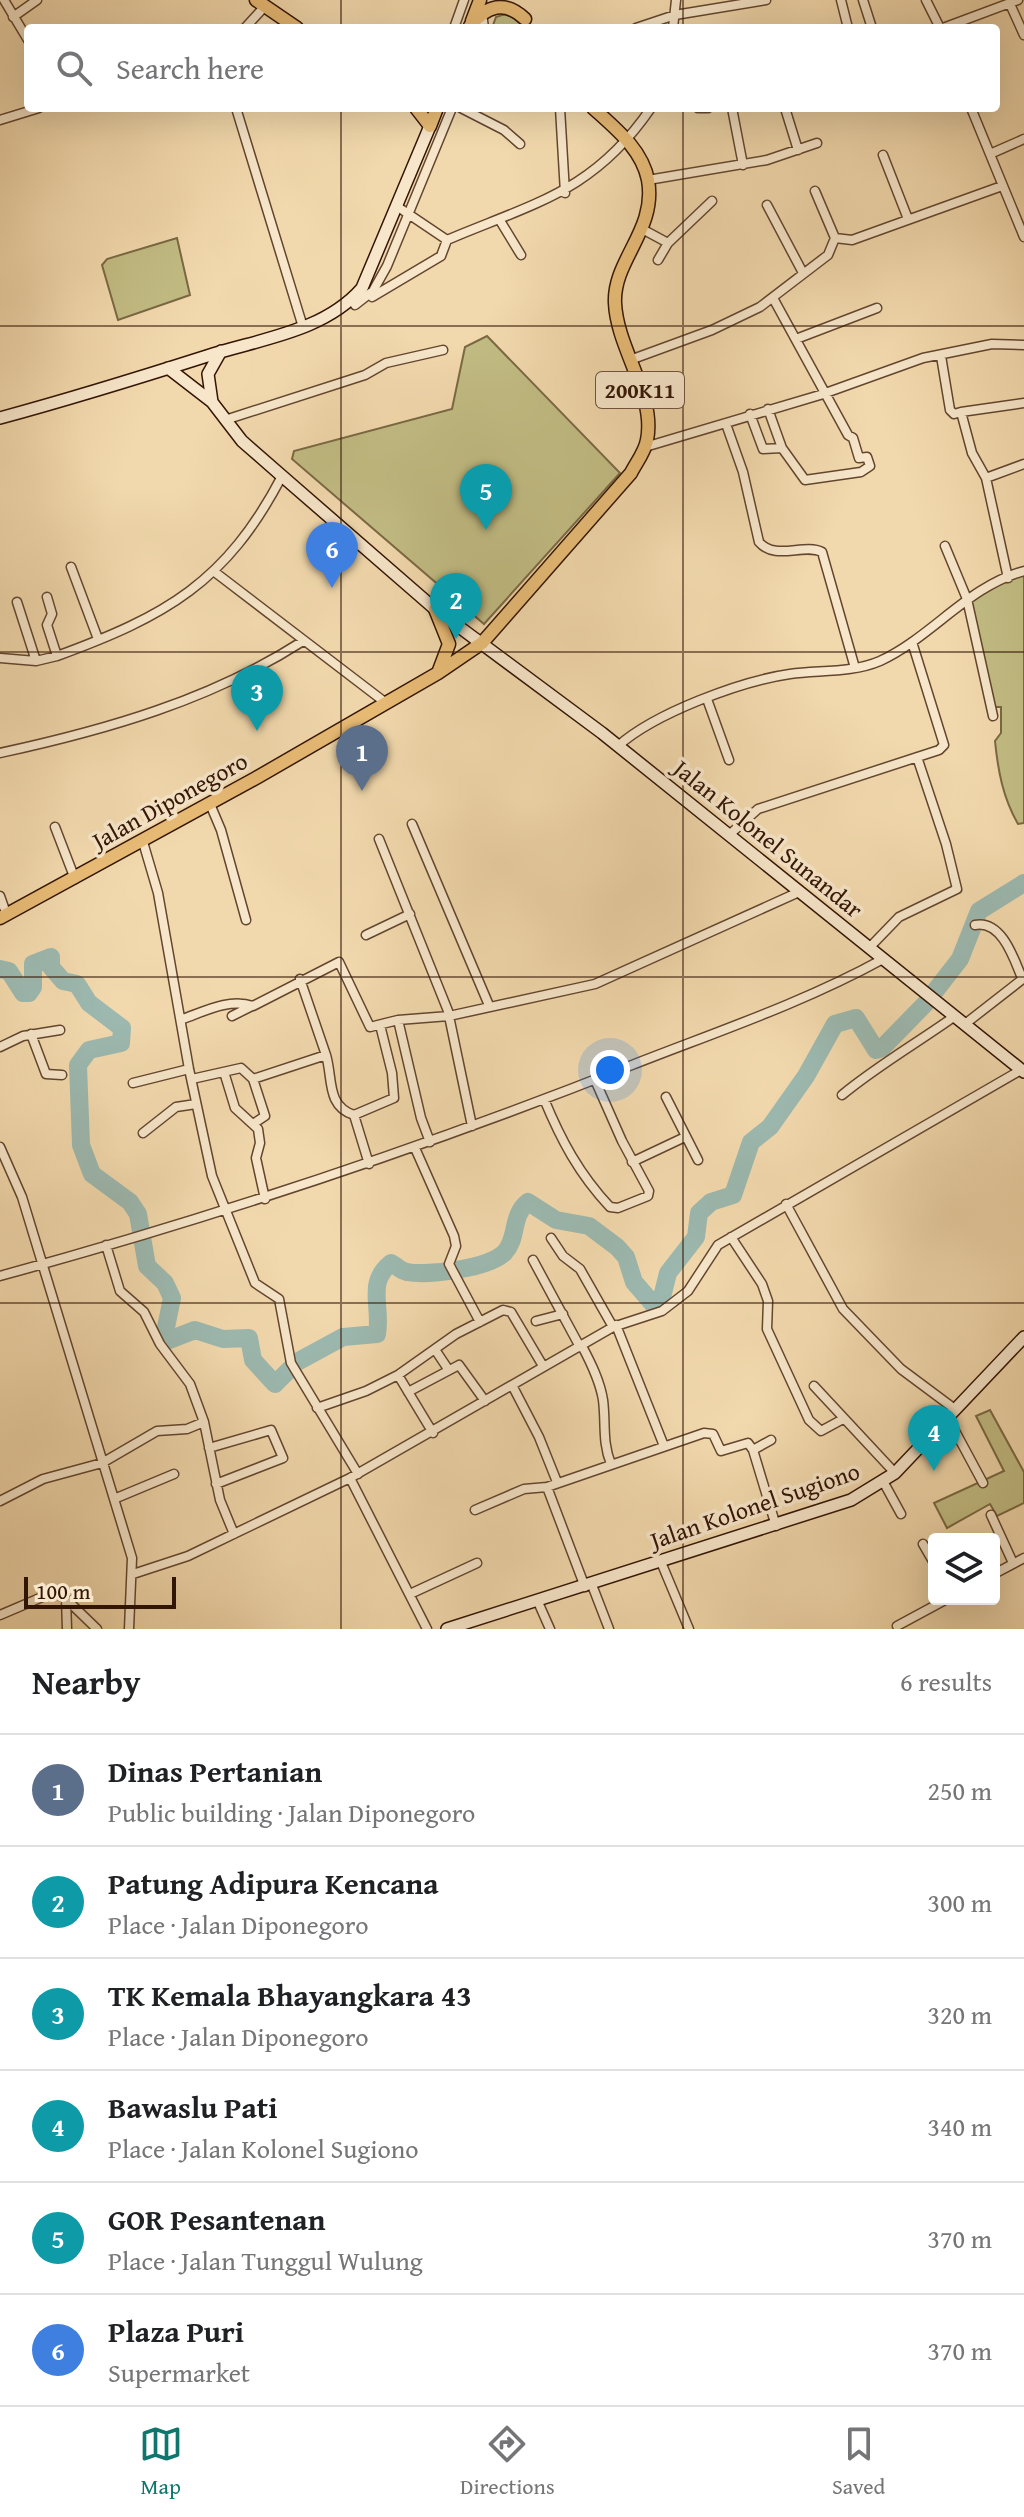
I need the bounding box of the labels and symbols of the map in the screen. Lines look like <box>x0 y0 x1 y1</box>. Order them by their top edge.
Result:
road number: 200K11 <box>596 372 684 408</box>
pin: 5 <box>460 464 512 530</box>
pin: 6 <box>306 522 358 588</box>
pin: 2 <box>430 573 482 639</box>
pin: 3 <box>231 665 283 731</box>
pin: 1 <box>336 725 388 791</box>
street label: Jalan Diponegoro <box>83 743 254 859</box>
street label: Jalan Kolonel Sunandar <box>664 749 871 926</box>
your location <box>590 1050 630 1090</box>
pin: 4 <box>908 1405 960 1471</box>
street label: Jalan Kolonel Sugiono <box>643 1453 864 1559</box>
scale bar <box>24 1573 176 1609</box>

